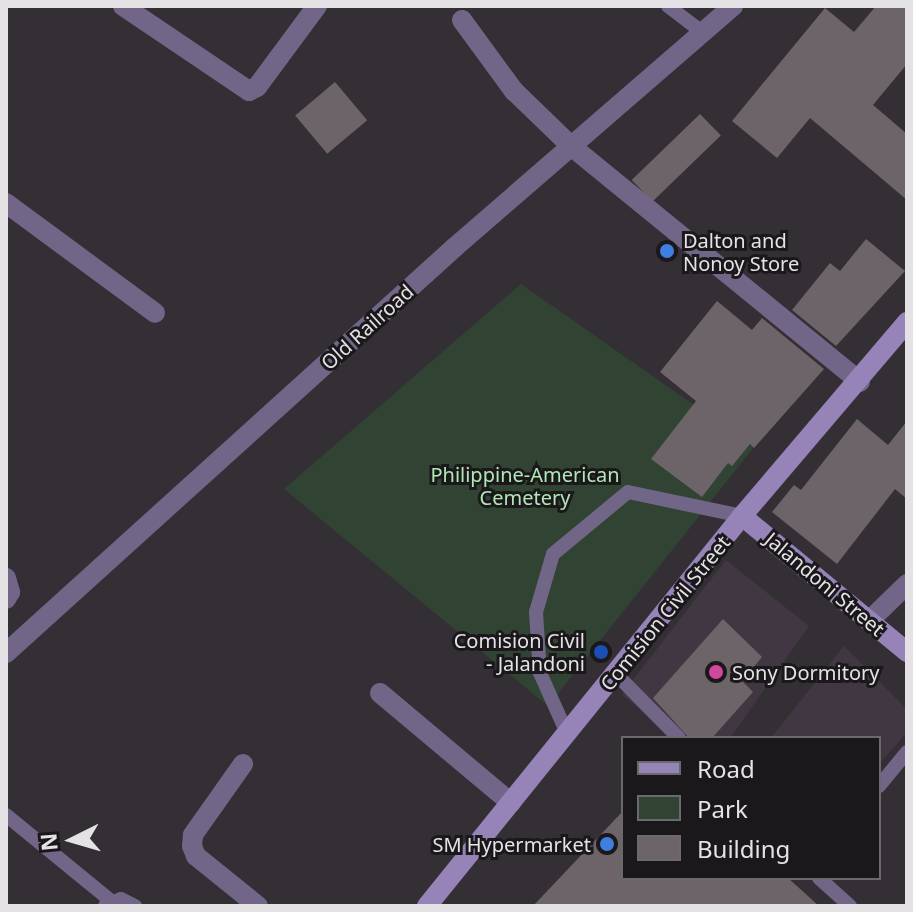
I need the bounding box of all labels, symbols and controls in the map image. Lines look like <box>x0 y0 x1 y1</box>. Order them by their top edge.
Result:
place label: Dalton and Nonoy Store <box>683 228 799 275</box>
marker: Dalton and Nonoy Store <box>658 242 676 260</box>
street label: Old Railroad <box>316 279 418 375</box>
park label: Philippine-American Cemetery <box>430 462 620 509</box>
street label: Jalandoni Street <box>760 527 890 641</box>
street label: Comision Civil Street <box>595 531 735 695</box>
place label: Comision Civil - Jalandoni <box>454 628 585 675</box>
marker: Comision Civil - Jalandoni <box>592 643 610 661</box>
place label: Sony Dormitory <box>732 660 879 684</box>
marker: Sony Dormitory <box>707 663 725 681</box>
legend <box>621 736 881 880</box>
text: Road <box>697 752 755 785</box>
text: Park <box>697 792 748 825</box>
north arrow <box>32 800 112 880</box>
text: N <box>32 832 64 852</box>
place label: SM Hypermarket <box>432 832 591 856</box>
text: Building <box>697 832 790 865</box>
marker: SM Hypermarket <box>598 835 616 853</box>

